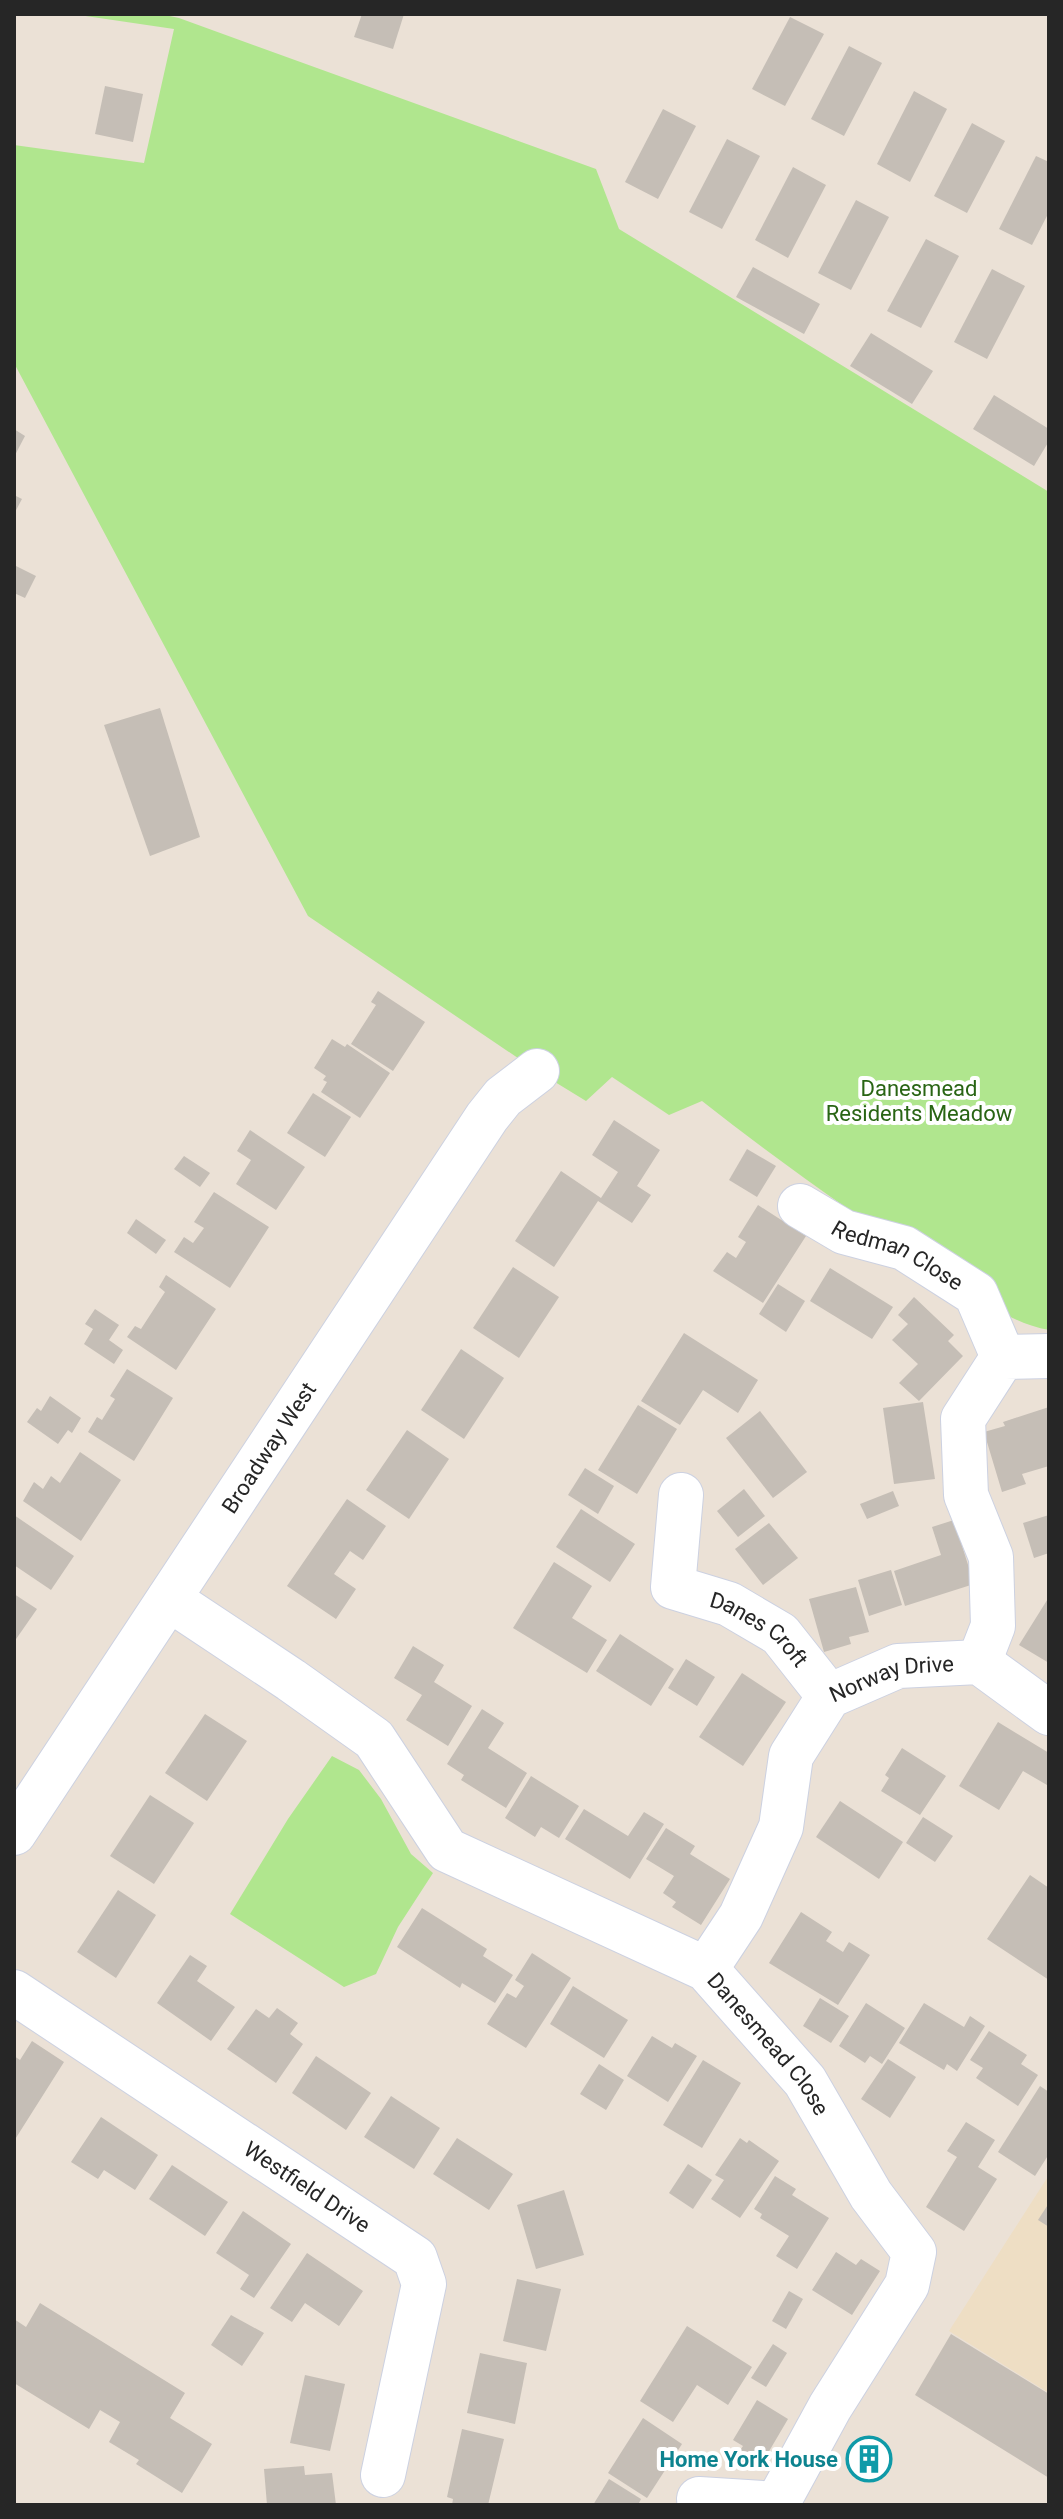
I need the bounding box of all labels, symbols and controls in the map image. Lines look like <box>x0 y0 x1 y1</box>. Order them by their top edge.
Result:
park label: Danesmead Residents Meadow <box>826 1076 1013 1126</box>
street label: Redman Close <box>827 1215 968 1295</box>
street label: Broadway West <box>216 1377 321 1518</box>
street label: Danes Croft <box>707 1587 813 1672</box>
street label: Norway Drive <box>825 1651 954 1707</box>
street label: Danesmead Close <box>703 1967 834 2119</box>
street label: Westfield Drive <box>240 2136 375 2237</box>
building icon: Home York House <box>845 2435 893 2483</box>
place label: Home York House <box>660 2447 838 2472</box>

